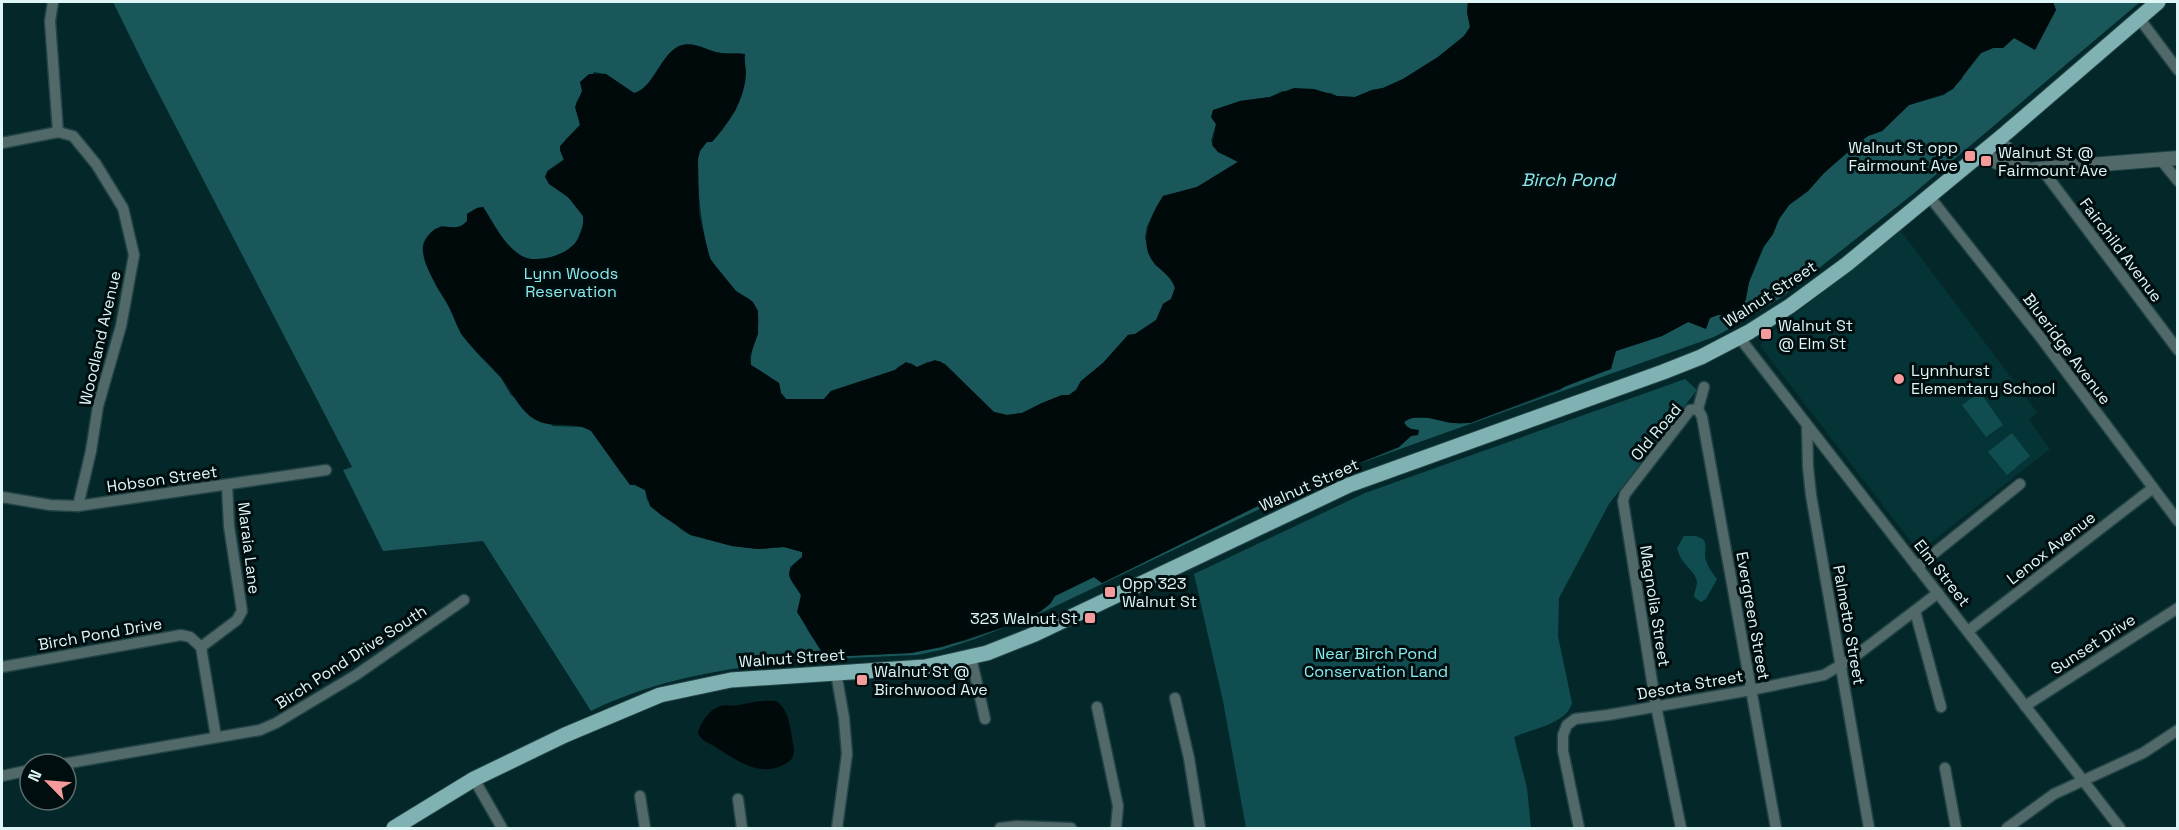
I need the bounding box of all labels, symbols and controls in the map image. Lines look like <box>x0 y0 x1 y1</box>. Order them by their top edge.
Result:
place label: Walnut St opp Fairmount Ave <box>1848 137 1958 176</box>
place label: Walnut St @ Fairmount Ave <box>1998 142 2108 181</box>
marker: Walnut St opp Fairmount Ave <box>1963 149 1977 163</box>
marker: Walnut St @ Fairmount Ave <box>1979 154 1993 168</box>
water label: Birch Pond <box>1521 168 1617 191</box>
street label: Fairchild Avenue <box>2075 194 2167 306</box>
street label: Walnut Street <box>1719 256 1821 332</box>
park label: Lynn Woods Reservation <box>524 263 618 302</box>
street label: Woodland Avenue <box>74 269 126 407</box>
street label: Blueridge Avenue <box>2018 289 2116 409</box>
place label: Walnut St @ Elm St <box>1778 315 1853 354</box>
marker: Walnut St @ Elm St <box>1759 327 1773 341</box>
place label: Lynnhurst Elementary School <box>1911 360 2056 399</box>
marker: Lynnhurst Elementary School <box>1892 372 1906 386</box>
street label: Old Road <box>1626 399 1686 465</box>
street label: Walnut Street <box>1256 454 1362 516</box>
street label: Hobson Street <box>105 461 219 497</box>
street label: Maraia Lane <box>233 501 265 595</box>
street label: Lenox Avenue <box>2002 507 2100 589</box>
street label: Elm Street <box>1909 535 1975 611</box>
street label: Magnolia Street <box>1635 544 1675 668</box>
street label: Evergreen Street <box>1731 550 1775 682</box>
street label: Palmetto Street <box>1828 563 1870 687</box>
place label: Opp 323 Walnut St <box>1122 573 1197 612</box>
marker: Opp 323 Walnut St <box>1103 585 1117 599</box>
street label: Birch Pond Drive South <box>271 600 431 714</box>
place label: 323 Walnut St <box>970 608 1078 629</box>
street label: Sunset Drive <box>2047 609 2139 679</box>
marker: 323 Walnut St <box>1083 611 1097 625</box>
street label: Birch Pond Drive <box>36 613 164 655</box>
park label: Near Birch Pond Conservation Land <box>1304 643 1448 682</box>
street label: Walnut Street <box>738 644 846 672</box>
place label: Walnut St @ Birchwood Ave <box>874 661 988 700</box>
street label: Desota Street <box>1635 665 1745 705</box>
marker: Walnut St @ Birchwood Ave <box>855 673 869 687</box>
north arrow <box>18 752 78 812</box>
text: N <box>23 767 47 785</box>

